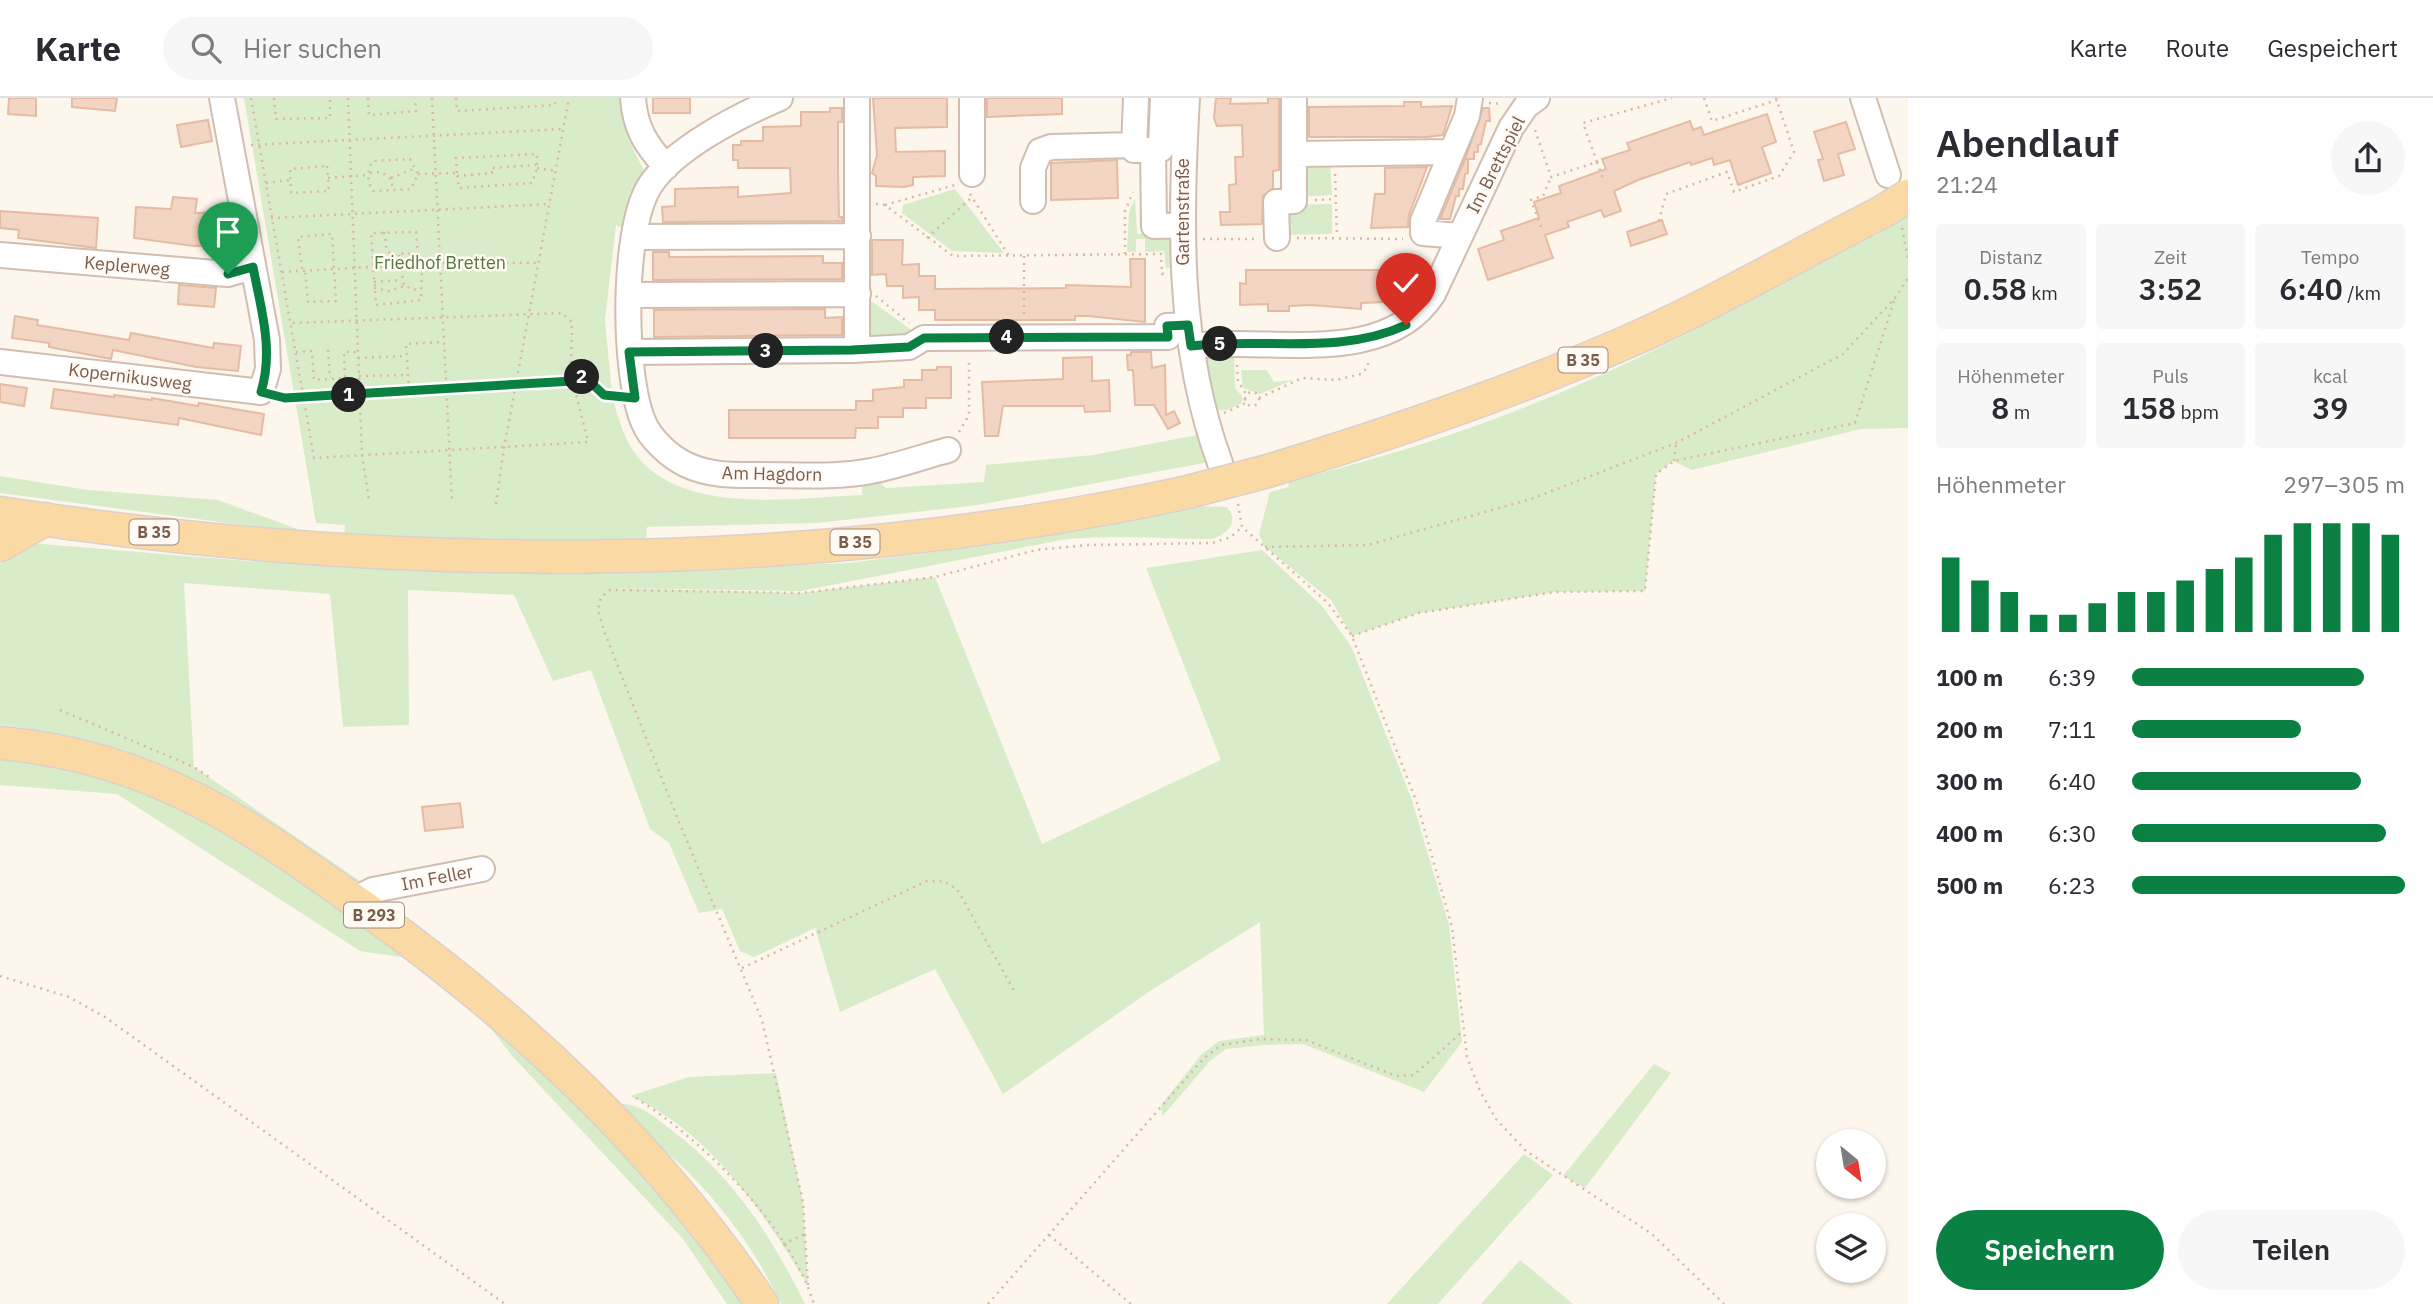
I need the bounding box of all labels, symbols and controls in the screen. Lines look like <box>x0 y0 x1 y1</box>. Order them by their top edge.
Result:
search box <box>163 17 653 80</box>
text: Karte <box>35 27 121 70</box>
icon: search <box>187 29 225 67</box>
text: Hier suchen <box>243 31 382 65</box>
text: Karte <box>2069 32 2128 64</box>
text: Route <box>2166 32 2229 64</box>
text: Gespeichert <box>2267 32 2398 64</box>
street label: Im Brettspiel <box>1461 112 1530 217</box>
text: Abendlauf <box>1936 118 2119 167</box>
button: share <box>2331 121 2405 195</box>
street label: Gartenstraße <box>1171 158 1194 266</box>
text: 21:24 <box>1936 169 1998 199</box>
pin <box>198 202 258 274</box>
icon: arrive <box>209 213 247 251</box>
text: Distanz <box>1979 245 2042 269</box>
text: Zeit <box>2154 245 2187 269</box>
text: Tempo <box>2301 245 2359 269</box>
street label: Keplerweg <box>83 250 171 281</box>
park label: Friedhof Bretten <box>374 251 506 274</box>
pin <box>1376 253 1436 325</box>
icon: check <box>1387 264 1425 302</box>
text: 0.58 <box>1964 269 2027 308</box>
text: 3:52 <box>2139 269 2202 308</box>
text: 6:40 <box>2279 269 2343 308</box>
text: km <box>2027 281 2058 305</box>
text: /km <box>2343 281 2381 305</box>
pin: 4 <box>990 320 1024 354</box>
text: 4 <box>1001 324 1012 348</box>
pin: 5 <box>1202 327 1238 362</box>
text: 5 <box>1214 331 1225 355</box>
pin: 3 <box>748 334 784 368</box>
text: 3 <box>760 338 771 362</box>
road number: B 35 <box>1558 348 1608 372</box>
street label: Kopernikusweg <box>67 358 193 396</box>
pin: 2 <box>564 360 600 394</box>
text: 2 <box>576 364 587 388</box>
text: Höhenmeter <box>1957 364 2064 388</box>
text: Puls <box>2152 364 2189 388</box>
text: kcal <box>2313 364 2347 388</box>
pin: 1 <box>332 378 366 412</box>
text: 1 <box>343 382 354 406</box>
text: 8 <box>1991 388 2009 427</box>
text: 158 <box>2122 388 2176 427</box>
text: 39 <box>2312 388 2348 427</box>
text: m <box>2009 400 2030 424</box>
text: bpm <box>2176 400 2219 424</box>
street label: Am Hagdorn <box>722 461 822 486</box>
text: Höhenmeter <box>1936 469 2066 499</box>
text: 297–305 m <box>2283 469 2405 499</box>
road number: B 35 <box>130 520 178 544</box>
road number: B 35 <box>830 530 880 555</box>
text: 100 m <box>1936 662 2003 692</box>
text: 6:39 <box>2048 662 2096 692</box>
text: 200 m <box>1936 714 2003 744</box>
text: 7:11 <box>2048 714 2096 744</box>
text: 300 m <box>1936 766 2003 796</box>
text: 6:40 <box>2048 766 2096 796</box>
text: 400 m <box>1936 818 2003 848</box>
text: 6:30 <box>2048 818 2096 848</box>
street label: Im Feller <box>399 859 475 896</box>
text: 500 m <box>1936 870 2003 900</box>
text: 6:23 <box>2048 870 2096 900</box>
road number: B 293 <box>344 902 404 928</box>
north arrow <box>1816 1129 1886 1199</box>
map controls <box>1816 1129 1886 1283</box>
button: Speichern <box>1936 1210 2164 1290</box>
button: Teilen <box>2178 1210 2405 1290</box>
button: layers <box>1816 1213 1886 1283</box>

